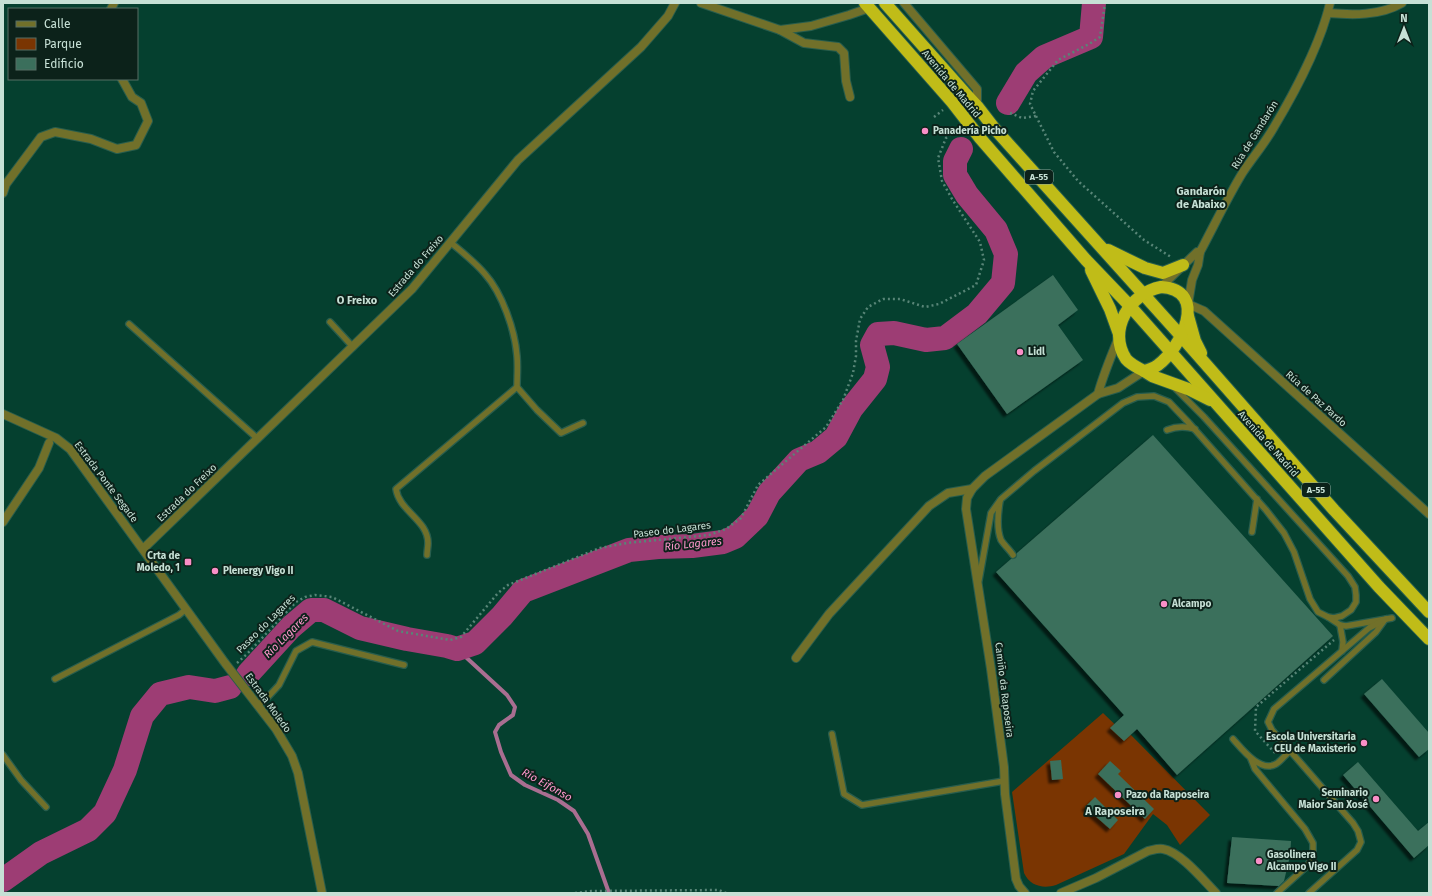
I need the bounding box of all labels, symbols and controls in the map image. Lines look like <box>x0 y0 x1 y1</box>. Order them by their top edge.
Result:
legend <box>8 8 138 80</box>
north arrow <box>1384 8 1424 48</box>
text: N <box>1400 12 1408 25</box>
text: Calle <box>44 17 71 31</box>
text: Parque <box>44 37 82 51</box>
street label: Avenida de Madrid <box>919 48 983 120</box>
text: Edificio <box>44 57 84 71</box>
street label: Rúa de Gandarón <box>1228 98 1281 171</box>
place label: Panadería Picho <box>933 124 1007 137</box>
marker: Panadería Picho <box>920 126 930 136</box>
road number: A-55 <box>1025 170 1053 184</box>
district label: Gandarón de Abaixo <box>1176 185 1226 211</box>
street label: Estrada do Freixo <box>386 232 446 299</box>
district label: O Freixo <box>337 294 378 307</box>
place label: Lidl <box>1028 346 1045 358</box>
marker: Lidl <box>1015 347 1025 357</box>
street label: Rúa de Paz Pardo <box>1283 368 1350 430</box>
street label: Avenida de Madrid <box>1235 408 1301 480</box>
street label: Estrada Ponte Segade <box>72 439 140 525</box>
street label: Estrada do Freixo <box>155 461 219 524</box>
road number: A-55 <box>1302 483 1330 497</box>
street label: Paseo do Lagares <box>633 519 712 541</box>
water label: Río Lagares <box>664 535 722 553</box>
place label: Crta de Moledo, 1 <box>137 550 180 574</box>
marker: Crta de Moledo, 1 <box>183 557 193 567</box>
place label: Plenergy Vigo II <box>223 565 294 577</box>
marker: Plenergy Vigo II <box>210 566 220 576</box>
street label: Paseo do Lagares <box>234 592 298 656</box>
place label: Alcampo <box>1171 598 1211 610</box>
marker: Alcampo <box>1159 599 1169 609</box>
water label: Río Lagares <box>261 611 311 661</box>
street label: Camiño da Raposeira <box>992 642 1016 738</box>
street label: Estrada Moledo <box>242 671 294 735</box>
place label: Escola Universitaria CEU de Maxisterio <box>1266 731 1357 755</box>
marker: Escola Universitaria CEU de Maxisterio <box>1359 738 1369 748</box>
water label: Río Eifonso <box>520 766 574 804</box>
place label: Seminario Maior San Xosé <box>1298 787 1368 811</box>
place label: Pazo da Raposeira <box>1126 789 1210 801</box>
marker: Pazo da Raposeira <box>1113 790 1123 800</box>
marker: Seminario Maior San Xosé <box>1371 794 1381 804</box>
district label: A Raposeira <box>1084 805 1145 818</box>
place label: Gasolinera Alcampo Vigo II <box>1266 849 1337 873</box>
marker: Gasolinera Alcampo Vigo II <box>1254 856 1264 866</box>

